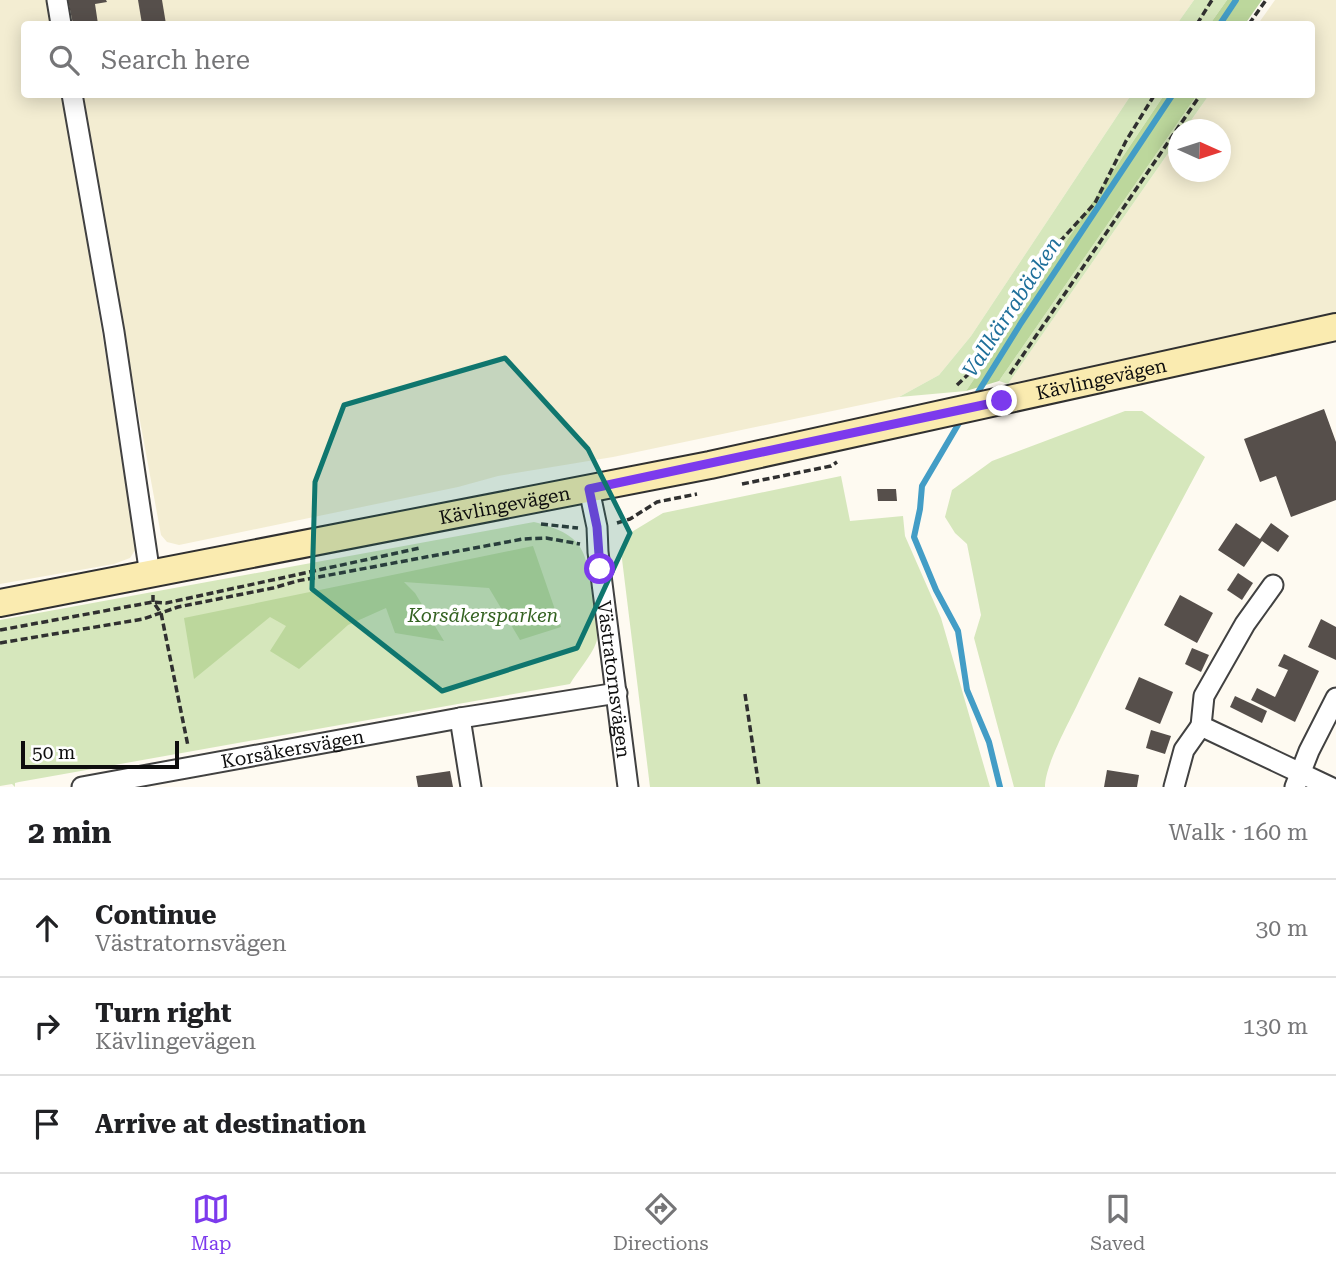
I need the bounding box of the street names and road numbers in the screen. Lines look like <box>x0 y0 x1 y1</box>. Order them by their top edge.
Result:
street label: Kävlingevägen <box>1034 353 1169 404</box>
street label: Kävlingevägen <box>437 481 572 529</box>
street label: Västratornsvägen <box>593 599 636 759</box>
street label: Korsåkersvägen <box>219 724 366 773</box>

